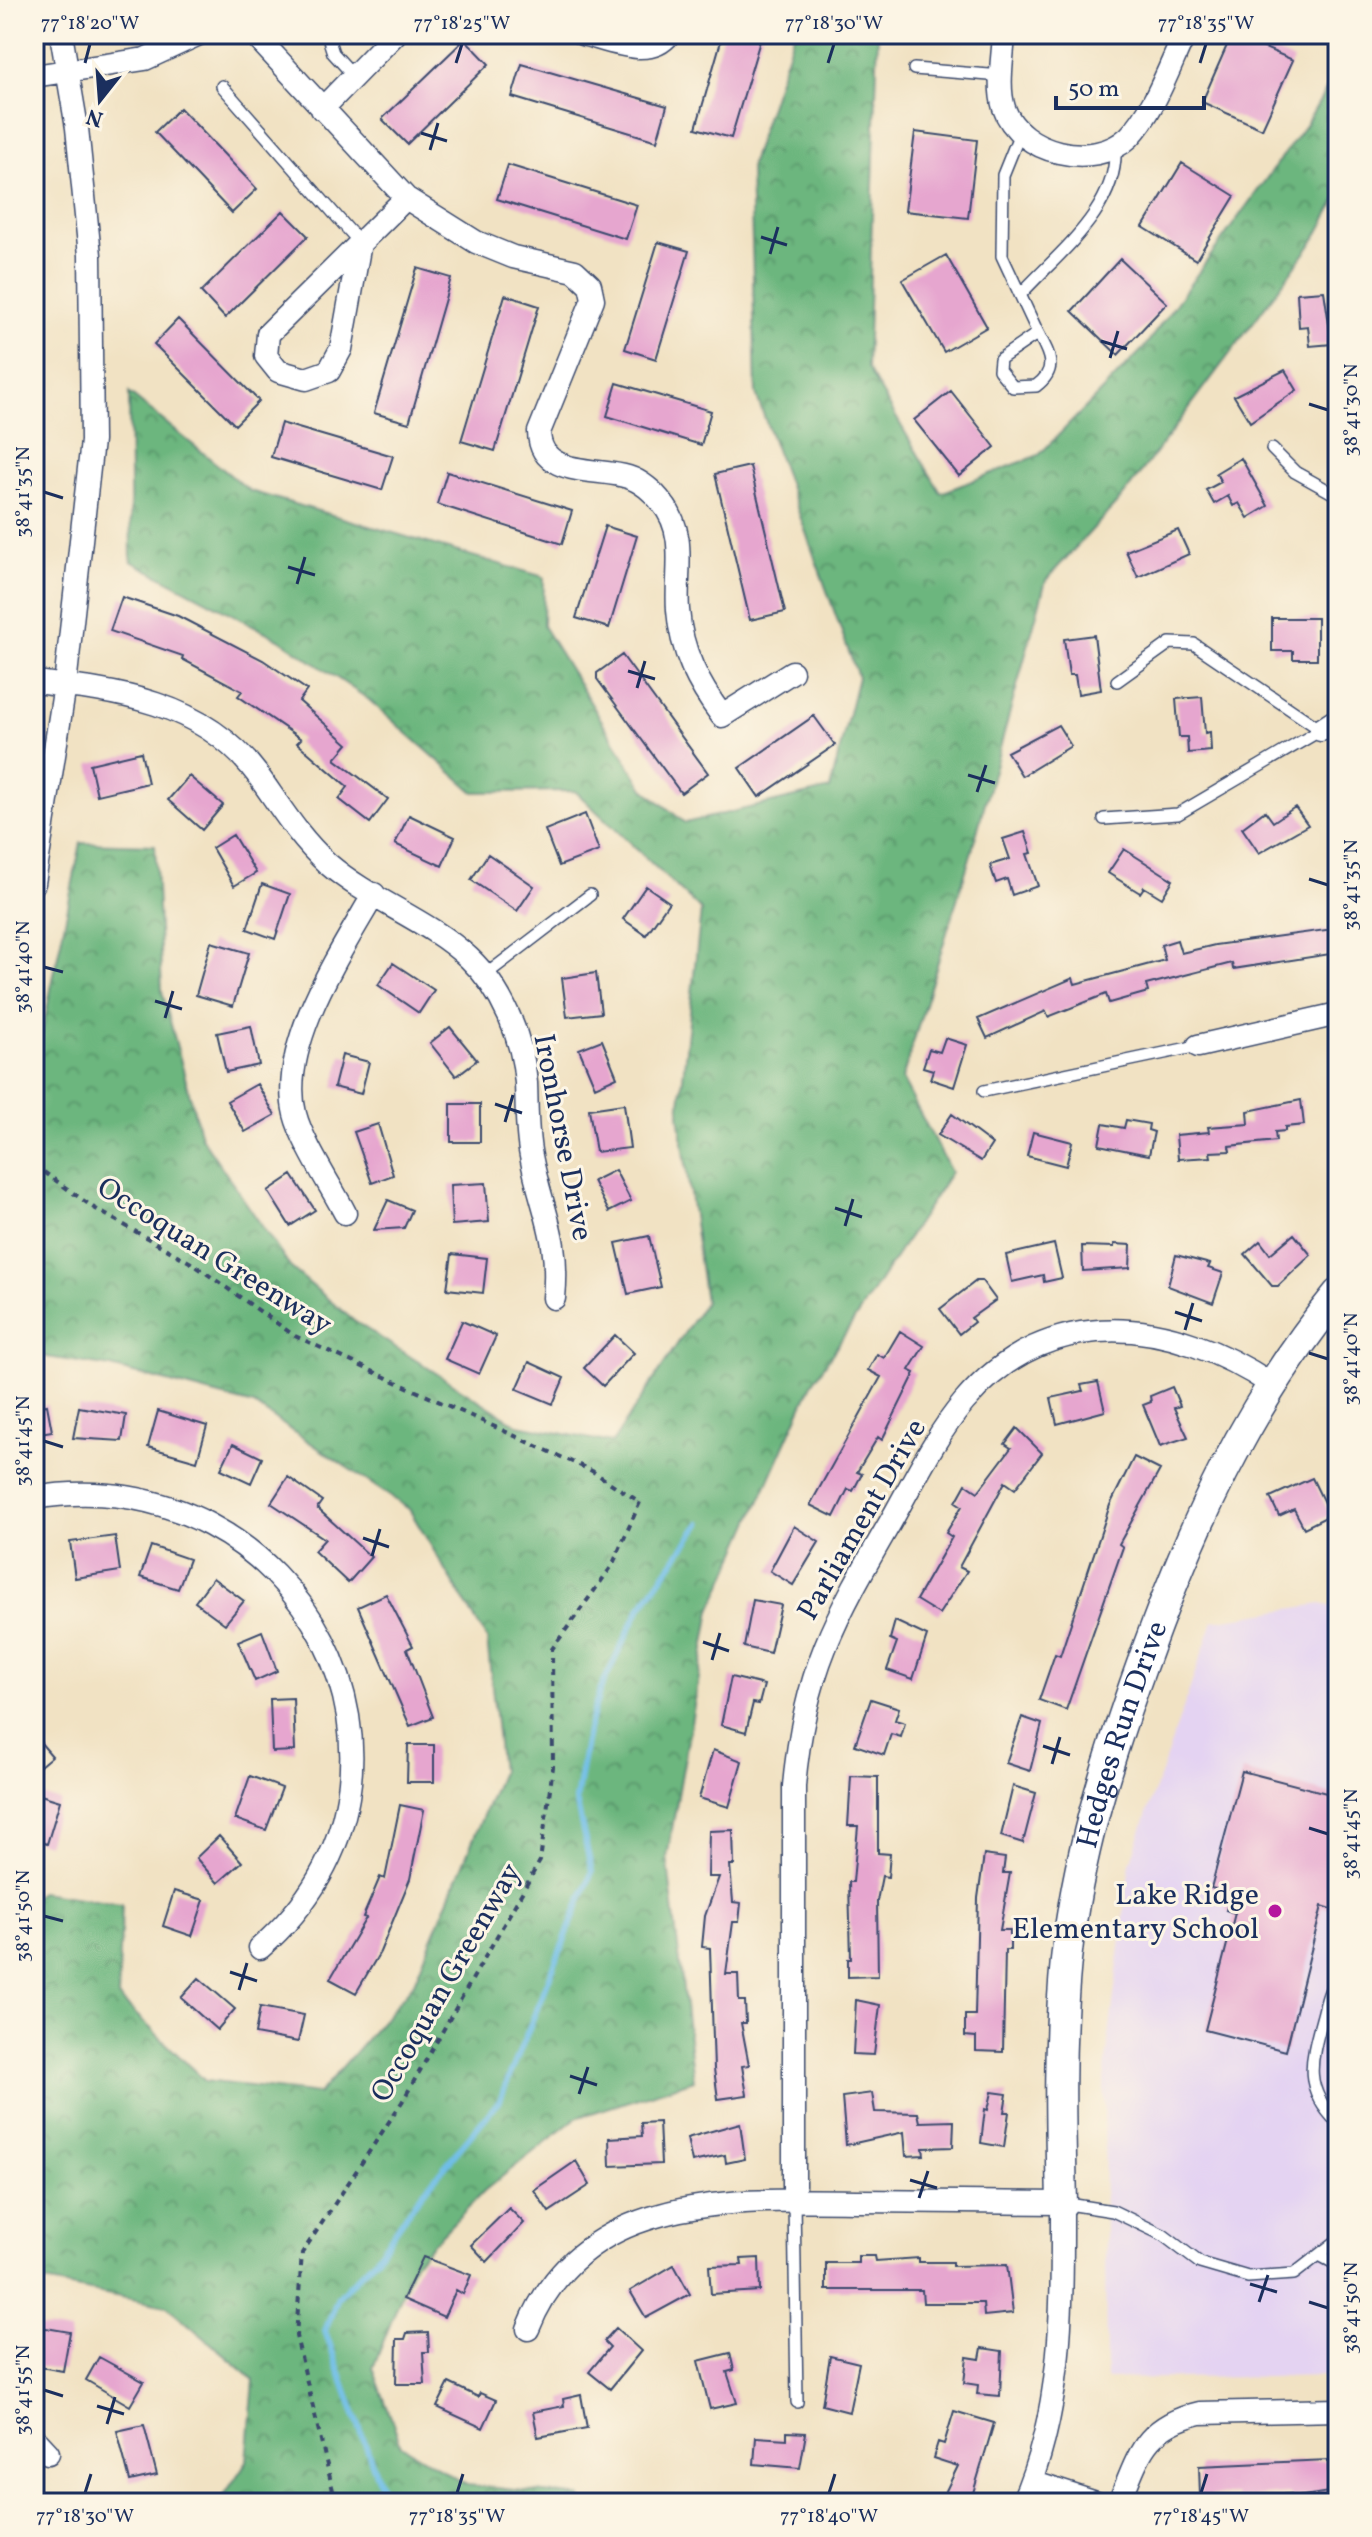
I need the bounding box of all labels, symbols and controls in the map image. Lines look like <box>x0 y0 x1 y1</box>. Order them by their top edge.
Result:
text: 77°18'20"W <box>41 10 139 38</box>
text: 77°18'25"W <box>414 10 510 38</box>
text: 77°18'30"W <box>785 10 883 38</box>
text: 77°18'35"W <box>1158 10 1254 38</box>
north arrow <box>60 60 140 140</box>
scale bar <box>1056 60 1204 110</box>
text: 50 m <box>1068 73 1120 107</box>
text: N <box>83 100 107 134</box>
text: 38°41'30"N <box>1338 363 1366 457</box>
text: 38°41'35"N <box>10 446 38 538</box>
text: 38°41'35"N <box>1338 839 1366 931</box>
text: 38°41'40"N <box>10 920 38 1014</box>
street label: Ironhorse Drive <box>521 1030 603 1244</box>
street label: Occoquan Greenway <box>88 1167 340 1346</box>
text: 38°41'40"N <box>1338 1312 1366 1406</box>
text: 38°41'45"N <box>10 1395 38 1487</box>
street label: Parliament Drive <box>788 1411 938 1629</box>
street label: Hedges Run Drive <box>1067 1615 1179 1853</box>
text: 38°41'45"N <box>1338 1788 1366 1880</box>
street label: Occoquan Greenway <box>361 1856 532 2110</box>
text: 38°41'50"N <box>10 1870 38 1962</box>
place label: Lake Ridge Elementary School <box>1012 1875 1259 1951</box>
marker: Lake Ridge Elementary School <box>1266 1902 1284 1920</box>
text: 38°41'50"N <box>1338 2262 1366 2354</box>
text: 38°41'55"N <box>10 2344 38 2435</box>
text: 77°18'30"W <box>36 2503 134 2531</box>
text: 77°18'35"W <box>409 2503 505 2531</box>
text: 77°18'40"W <box>780 2503 878 2531</box>
text: 77°18'45"W <box>1153 2503 1249 2531</box>

